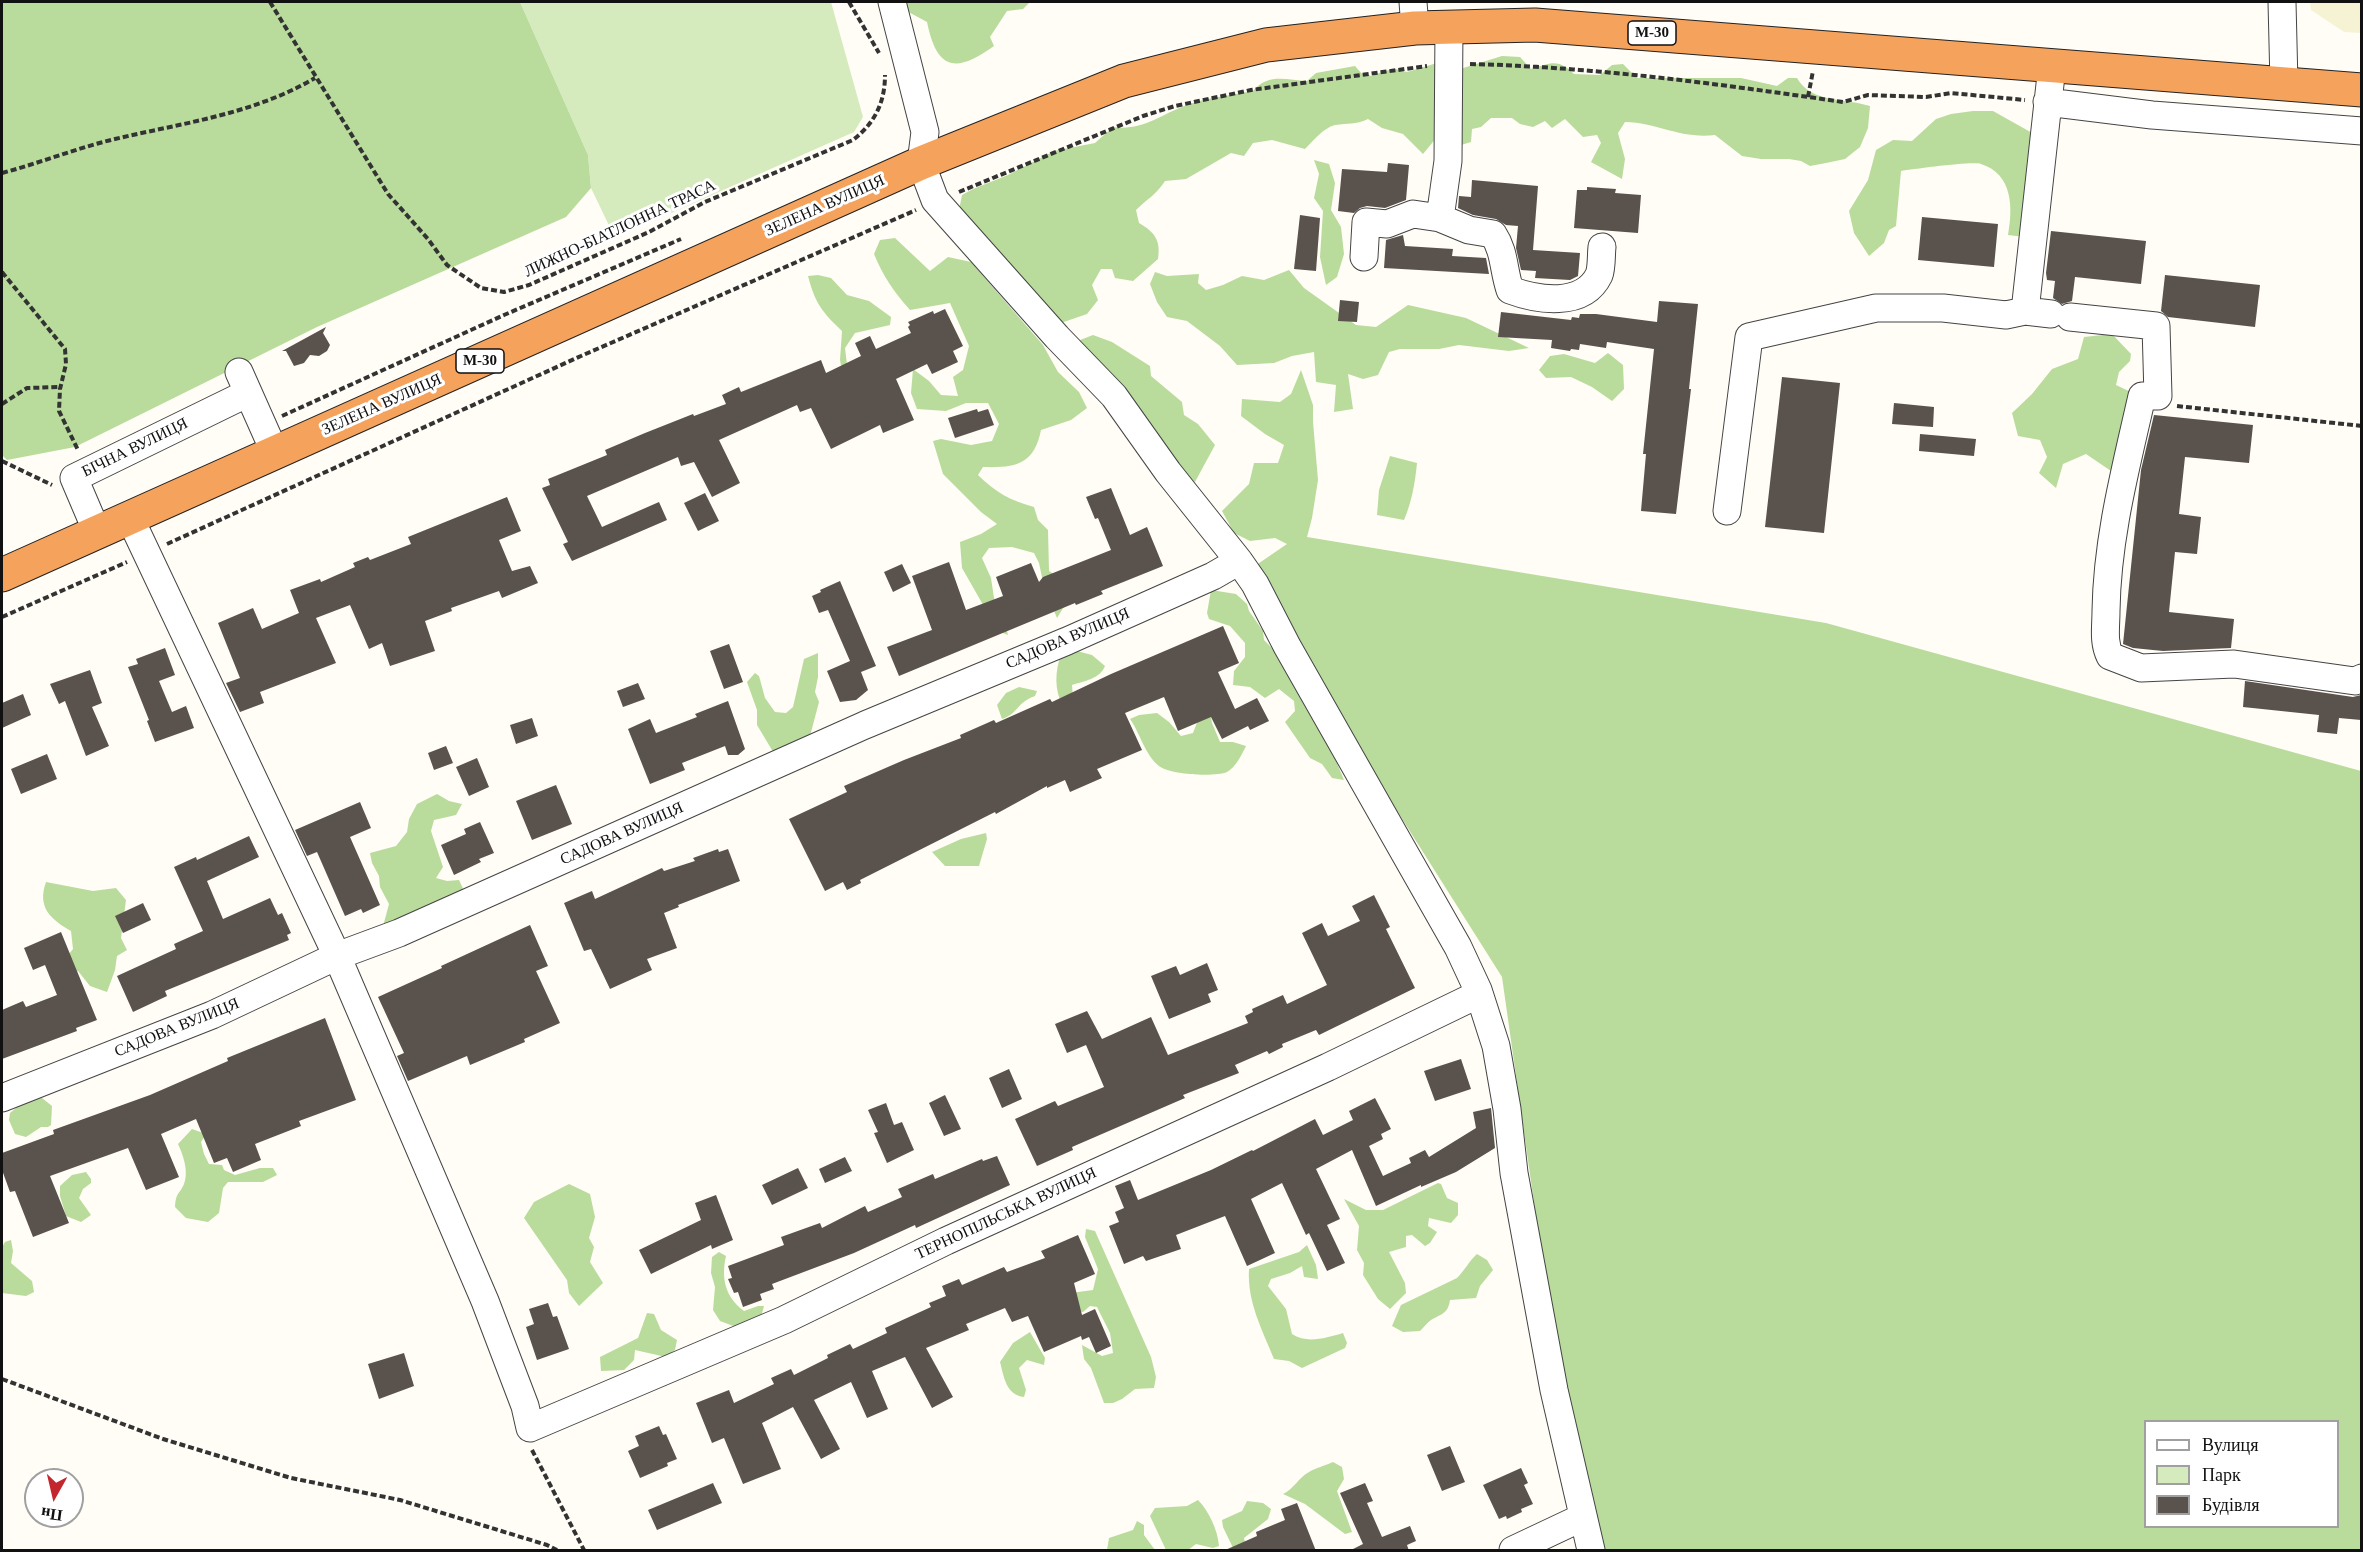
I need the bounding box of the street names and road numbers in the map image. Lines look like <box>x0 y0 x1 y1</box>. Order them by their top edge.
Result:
road number: М-30 <box>1628 21 1676 45</box>
street label: ЗЕЛЕНА ВУЛИЦЯ <box>762 171 888 241</box>
street label: ЛИЖНО-БІАТЛОННА ТРАСА <box>521 176 719 282</box>
road number: М-30 <box>456 349 504 373</box>
street label: ЗЕЛЕНА ВУЛИЦЯ <box>319 370 445 440</box>
street label: БІЧНА ВУЛИЦЯ <box>79 414 191 482</box>
street label: САДОВА ВУЛИЦЯ <box>1003 604 1133 674</box>
street label: САДОВА ВУЛИЦЯ <box>558 798 686 870</box>
street label: САДОВА ВУЛИЦЯ <box>112 994 242 1062</box>
street label: ТЕРНОПІЛЬСЬКА ВУЛИЦЯ <box>912 1164 1100 1264</box>

